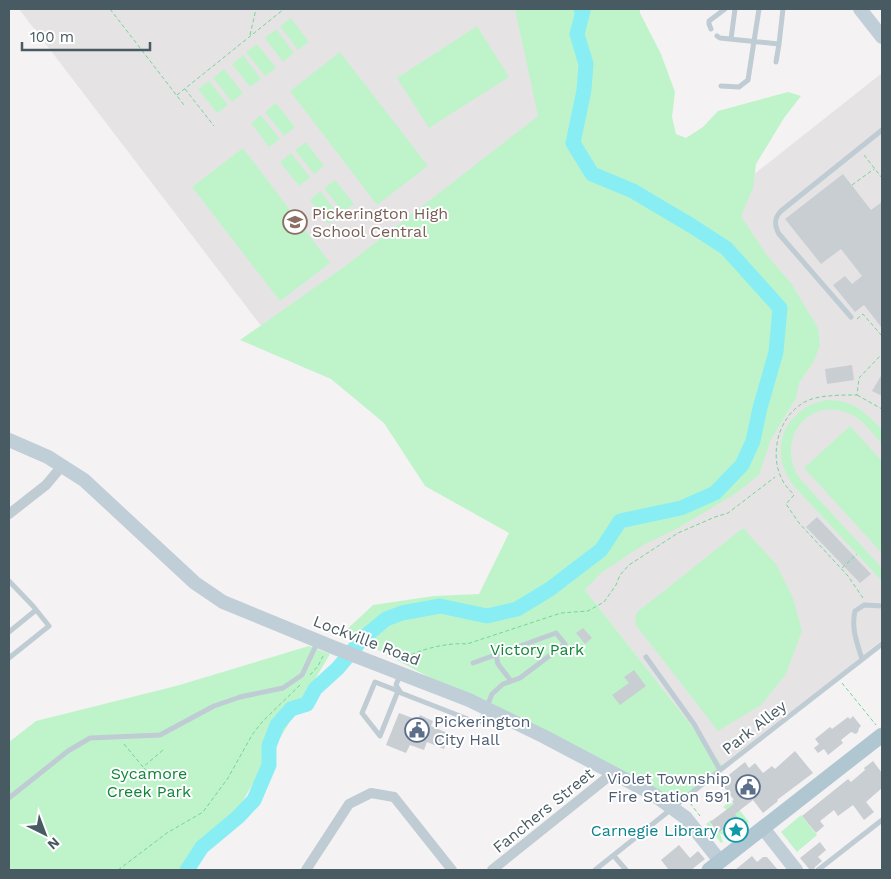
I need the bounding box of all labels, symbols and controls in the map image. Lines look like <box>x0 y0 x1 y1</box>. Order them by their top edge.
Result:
scale bar <box>22 20 150 52</box>
text: 100 m <box>30 28 74 46</box>
place label: Pickerington High School Central <box>312 204 448 241</box>
school or university icon: Pickerington High School Central <box>282 209 308 235</box>
street label: Lockville Road <box>311 611 423 670</box>
park label: Victory Park <box>490 640 584 659</box>
street label: Park Alley <box>718 696 791 758</box>
place label: Pickerington City Hall <box>434 712 530 749</box>
public building icon: Pickerington City Hall <box>404 717 430 743</box>
park label: Sycamore Creek Park <box>107 764 191 801</box>
street label: Fanchers Street <box>489 764 598 857</box>
place label: Violet Township Fire Station 591 <box>607 769 730 806</box>
public building icon: Violet Township Fire Station 591 <box>735 774 761 800</box>
north arrow <box>20 809 70 859</box>
place icon: Carnegie Library <box>723 817 749 843</box>
place label: Carnegie Library <box>591 821 719 840</box>
text: N <box>44 834 63 853</box>

